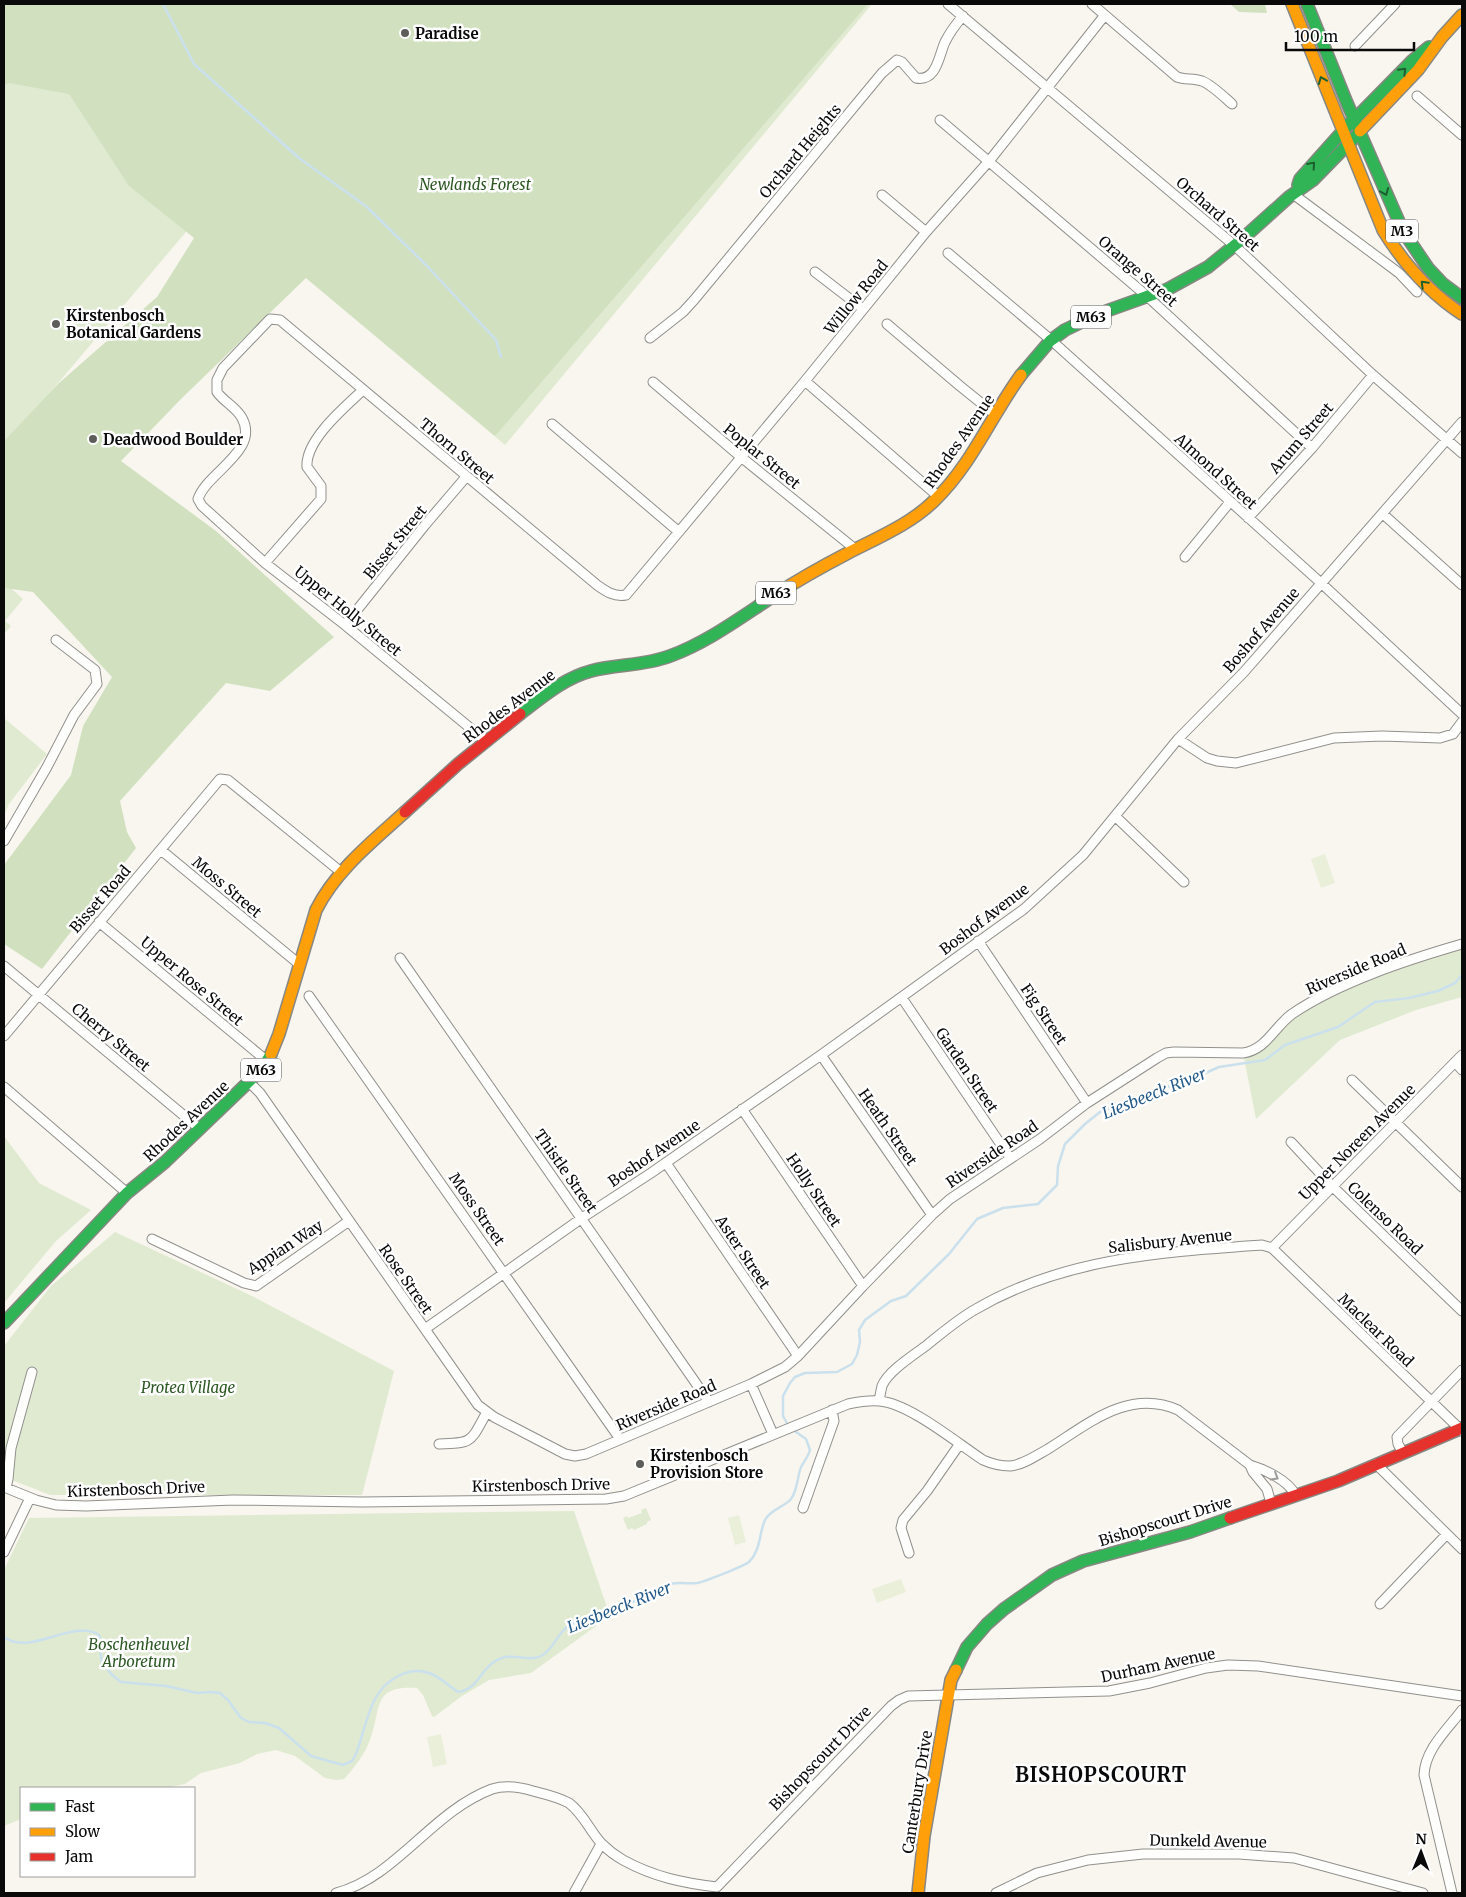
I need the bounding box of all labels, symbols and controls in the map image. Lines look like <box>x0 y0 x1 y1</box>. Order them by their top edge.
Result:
scale bar <box>1286 20 1414 52</box>
place label: Paradise <box>415 24 479 43</box>
marker: Paradise <box>399 27 411 39</box>
text: 100 m <box>1294 27 1338 46</box>
one-way arrow <box>1397 67 1406 76</box>
one-way arrow <box>1318 76 1328 85</box>
street label: Orchard Heights <box>755 100 845 202</box>
one-way arrow <box>1307 162 1316 171</box>
street label: Orchard Street <box>1172 173 1264 255</box>
park label: Newlands Forest <box>419 175 532 194</box>
one-way arrow <box>1379 187 1390 196</box>
road number: M3 <box>1386 220 1418 242</box>
street label: Orange Street <box>1095 232 1182 311</box>
street label: Willow Road <box>820 256 892 339</box>
one-way arrow <box>1421 281 1430 290</box>
place label: Kirstenbosch Botanical Gardens <box>66 306 201 342</box>
road number: M63 <box>1071 306 1111 328</box>
marker: Kirstenbosch Botanical Gardens <box>50 318 62 330</box>
street label: Rhodes Avenue <box>920 390 998 492</box>
street label: Arum Street <box>1264 398 1337 478</box>
street label: Thorn Street <box>416 414 499 488</box>
street label: Poplar Street <box>720 419 804 493</box>
street label: Almond Street <box>1170 428 1261 513</box>
place label: Deadwood Boulder <box>103 430 243 449</box>
marker: Deadwood Boulder <box>87 433 99 445</box>
street label: Bisset Street <box>359 501 431 583</box>
street label: Upper Holly Street <box>291 562 406 660</box>
road number: M63 <box>756 582 796 604</box>
street label: Boshof Avenue <box>1219 583 1303 676</box>
street label: Rhodes Avenue <box>459 665 559 747</box>
street label: Moss Street <box>188 853 266 922</box>
street label: Bisset Road <box>66 861 134 937</box>
street label: Boshof Avenue <box>936 879 1032 959</box>
street label: Upper Rose Street <box>137 932 247 1030</box>
street label: Riverside Road <box>1303 939 1409 999</box>
street label: Fig Street <box>1017 980 1071 1048</box>
street label: Cherry Street <box>68 999 154 1075</box>
street label: Garden Street <box>932 1024 1003 1116</box>
road number: M63 <box>241 1058 281 1082</box>
water label: Liesbeeck River <box>1099 1063 1209 1123</box>
street label: Rhodes Avenue <box>139 1076 233 1166</box>
street label: Upper Noreen Avenue <box>1295 1080 1419 1204</box>
street label: Heath Street <box>854 1085 922 1169</box>
street label: Boshof Avenue <box>604 1115 704 1191</box>
street label: Riverside Road <box>942 1116 1042 1192</box>
street label: Thistle Street <box>530 1126 602 1216</box>
street label: Holly Street <box>782 1150 846 1231</box>
street label: Moss Street <box>445 1169 509 1249</box>
street label: Colenso Road <box>1344 1178 1426 1258</box>
street label: Aster Street <box>711 1211 775 1292</box>
street label: Appian Way <box>243 1215 326 1279</box>
street label: Salisbury Avenue <box>1107 1225 1233 1257</box>
street label: Rose Street <box>375 1240 437 1318</box>
street label: Maclear Road <box>1334 1289 1418 1371</box>
street label: Riverside Road <box>613 1375 719 1435</box>
park label: Protea Village <box>141 1378 235 1397</box>
place label: Kirstenbosch Provision Store <box>650 1446 763 1482</box>
marker: Kirstenbosch Provision Store <box>634 1458 646 1470</box>
one-way arrow <box>1270 1470 1279 1480</box>
street label: Kirstenbosch Drive <box>472 1474 610 1496</box>
street label: Kirstenbosch Drive <box>67 1477 205 1501</box>
street label: Bishopscourt Drive <box>1096 1492 1234 1550</box>
water label: Liesbeeck River <box>564 1577 674 1637</box>
park label: Boschenheuvel Arboretum <box>88 1635 190 1671</box>
street label: Durham Avenue <box>1099 1644 1217 1686</box>
street label: Bishopscourt Drive <box>765 1702 875 1814</box>
street label: Canterbury Drive <box>898 1729 936 1855</box>
district label: BISHOPSCOURT <box>1015 1762 1187 1787</box>
legend <box>20 1787 195 1877</box>
text: Fast <box>65 1797 95 1816</box>
text: Slow <box>65 1822 100 1841</box>
north arrow <box>1396 1827 1446 1877</box>
street label: Dunkeld Avenue <box>1149 1830 1267 1852</box>
text: N <box>1416 1830 1427 1848</box>
text: Jam <box>64 1847 93 1866</box>

